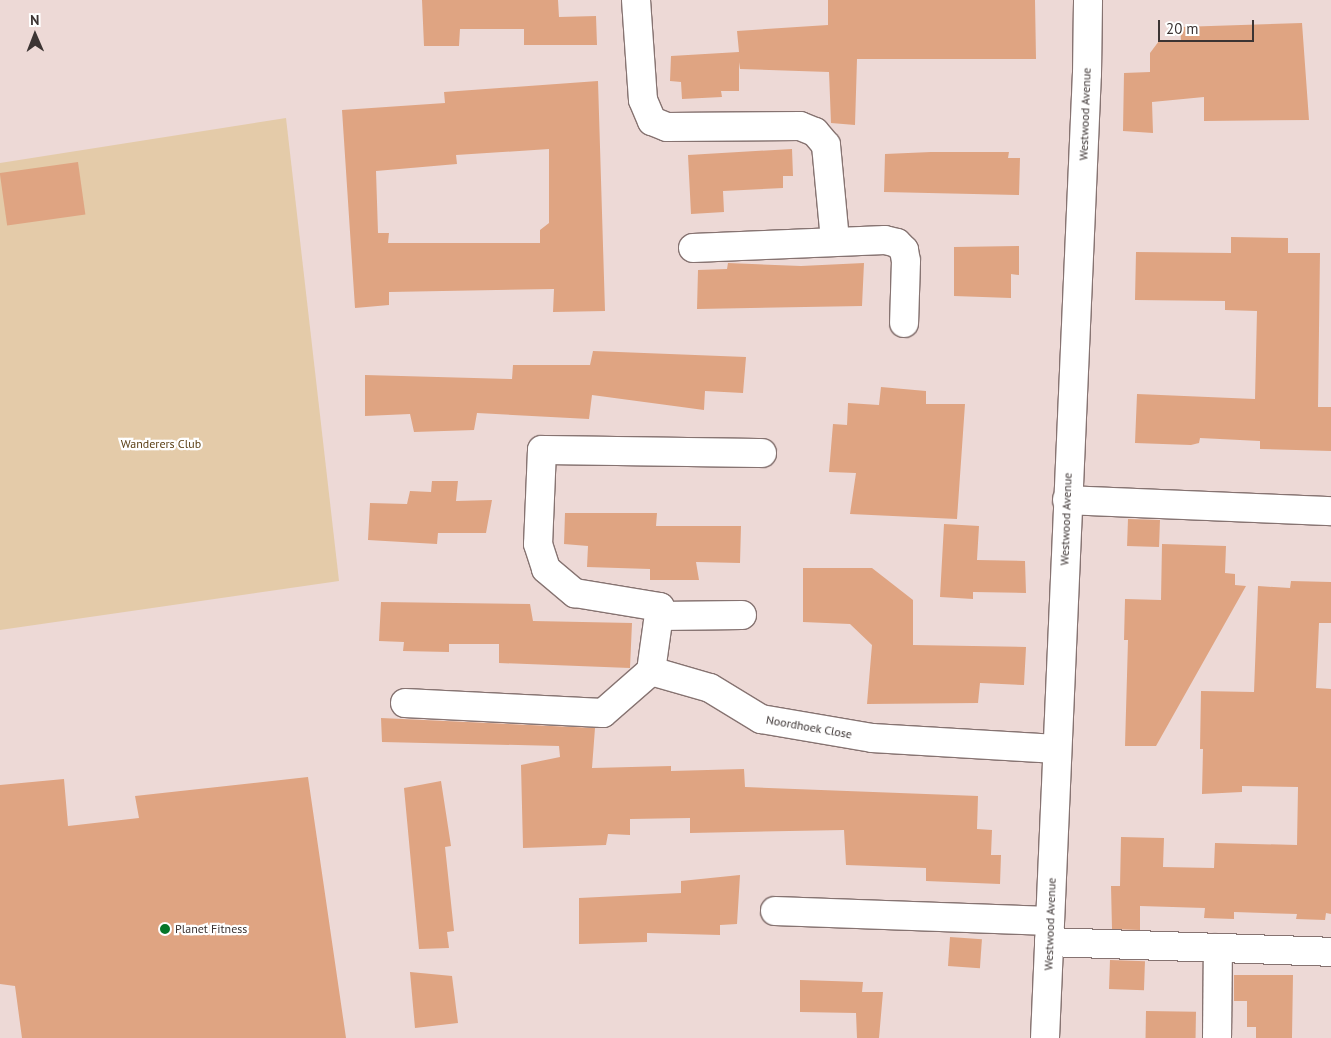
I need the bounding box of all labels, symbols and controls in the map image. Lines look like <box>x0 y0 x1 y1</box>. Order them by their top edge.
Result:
north arrow <box>10 10 60 60</box>
scale bar <box>1161 10 1257 42</box>
text: N <box>30 11 39 29</box>
text: 20 m <box>1166 19 1199 38</box>
street label: Westwood Avenue <box>1076 67 1094 161</box>
park label: Wanderers Club <box>121 437 201 451</box>
street label: Westwood Avenue <box>1057 472 1075 566</box>
street label: Noordhoek Close <box>765 712 853 742</box>
street label: Westwood Avenue <box>1041 877 1059 971</box>
place label: Planet Fitness <box>175 922 247 936</box>
marker: Planet Fitness <box>159 923 171 935</box>

